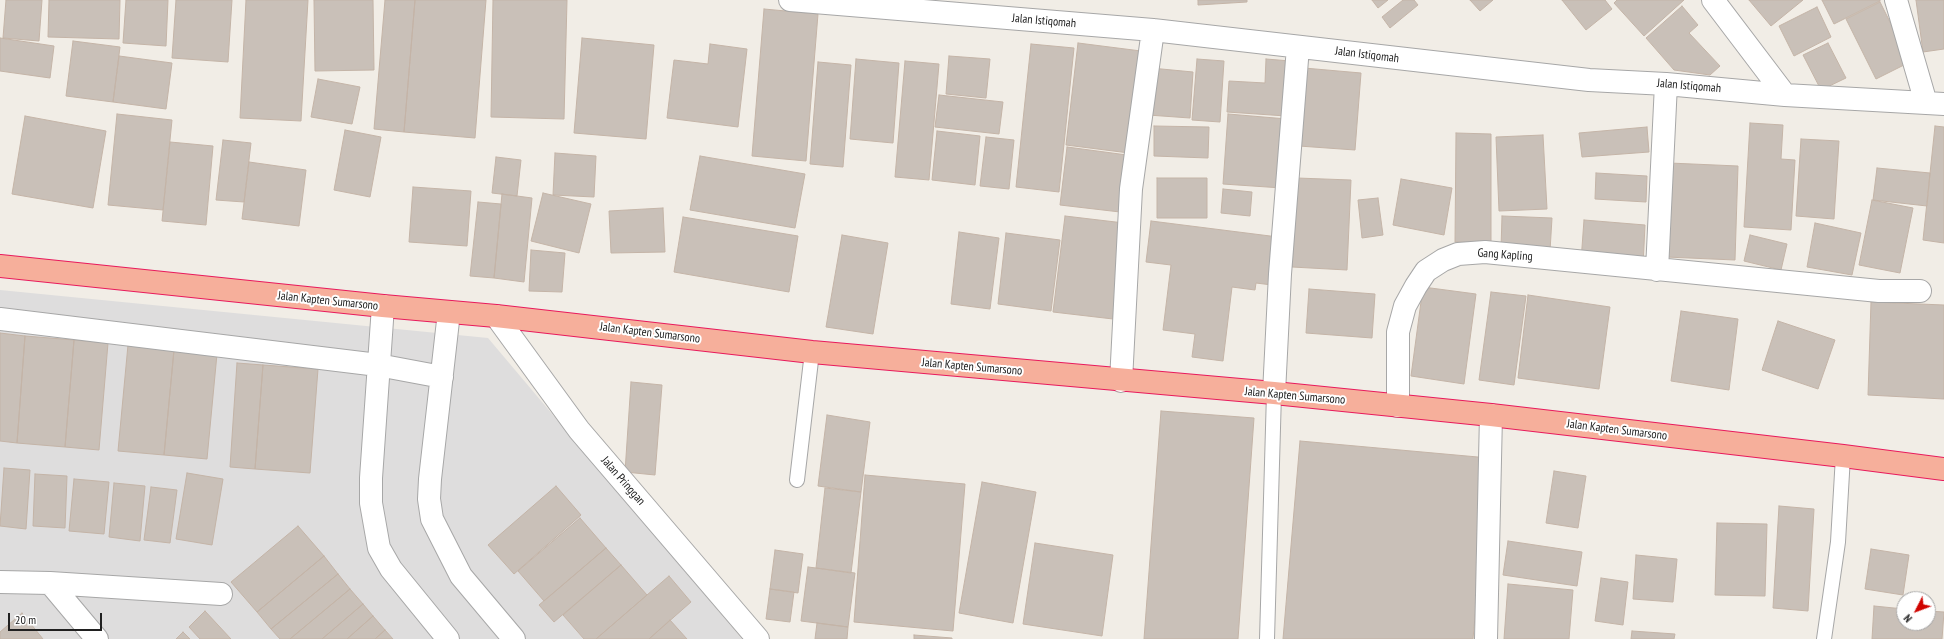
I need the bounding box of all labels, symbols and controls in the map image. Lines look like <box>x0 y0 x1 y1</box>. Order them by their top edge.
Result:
street label: Jalan Istiqomah <box>1011 11 1077 31</box>
street label: Jalan Istiqomah <box>1334 44 1400 66</box>
street label: Jalan Istiqomah <box>1656 76 1722 96</box>
street label: Gang Kapling <box>1477 246 1533 264</box>
street label: Jalan Kapten Sumarsono <box>277 289 379 313</box>
street label: Jalan Kapten Sumarsono <box>599 320 701 346</box>
street label: Jalan Kapten Sumarsono <box>921 355 1023 379</box>
street label: Jalan Kapten Sumarsono <box>1244 384 1346 408</box>
street label: Jalan Kapten Sumarsono <box>1566 417 1668 443</box>
street label: Jalan Pringgan <box>598 454 648 508</box>
north arrow <box>1896 591 1936 631</box>
scale bar <box>10 605 104 631</box>
text: N <box>1901 611 1915 625</box>
text: 20 m <box>15 612 36 627</box>

